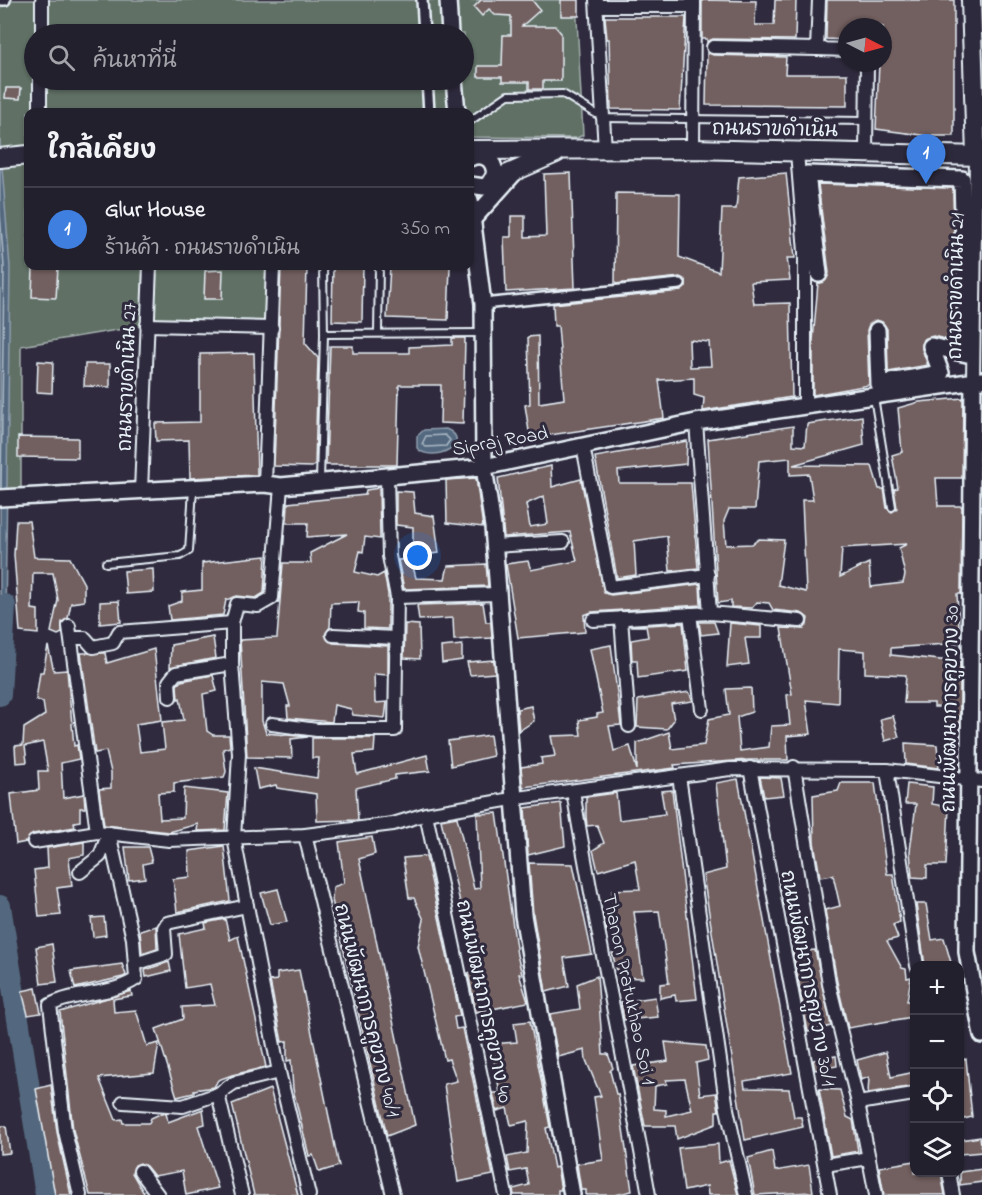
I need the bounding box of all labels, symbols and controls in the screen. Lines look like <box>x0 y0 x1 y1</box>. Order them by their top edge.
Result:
north arrow <box>838 18 892 72</box>
search box <box>24 24 474 90</box>
icon: search <box>45 41 78 74</box>
text: ค้นหาที่นี่ <box>93 46 177 78</box>
street label: ถนนราขดำเนิน <box>712 114 839 146</box>
text: ใกล้เคียง <box>48 133 156 171</box>
pin: 1 <box>906 134 946 184</box>
text: Glur House <box>105 195 205 227</box>
street label: ถนนราขดำเนิน 21 <box>941 212 973 360</box>
text: 1 <box>64 215 71 244</box>
text: 350 m <box>401 215 450 244</box>
text: ร้านค้า · ถนนราขดำเนิน <box>105 235 300 264</box>
street label: ถนนราขดำเนิน 27 <box>110 302 146 452</box>
street label: Sipraj Road <box>450 420 551 465</box>
your location <box>403 541 432 570</box>
street label: ถนนพัฒนาการคูขวาง 30 <box>935 605 968 813</box>
street label: ถนนพัฒนาการคูขวาง 30/1 <box>771 868 842 1089</box>
street label: Thanon Pratukhao Soi 1 <box>593 891 662 1088</box>
street label: ถนนพัฒนาการคูขวาง 40 <box>447 897 518 1106</box>
street label: ถนนพัฒนาการคูขวาง 40/1 <box>325 901 406 1121</box>
map controls <box>910 961 964 1177</box>
button: + <box>910 961 964 1015</box>
button: − <box>910 1015 964 1069</box>
button: locate <box>910 1069 964 1123</box>
button: layers <box>910 1123 964 1177</box>

